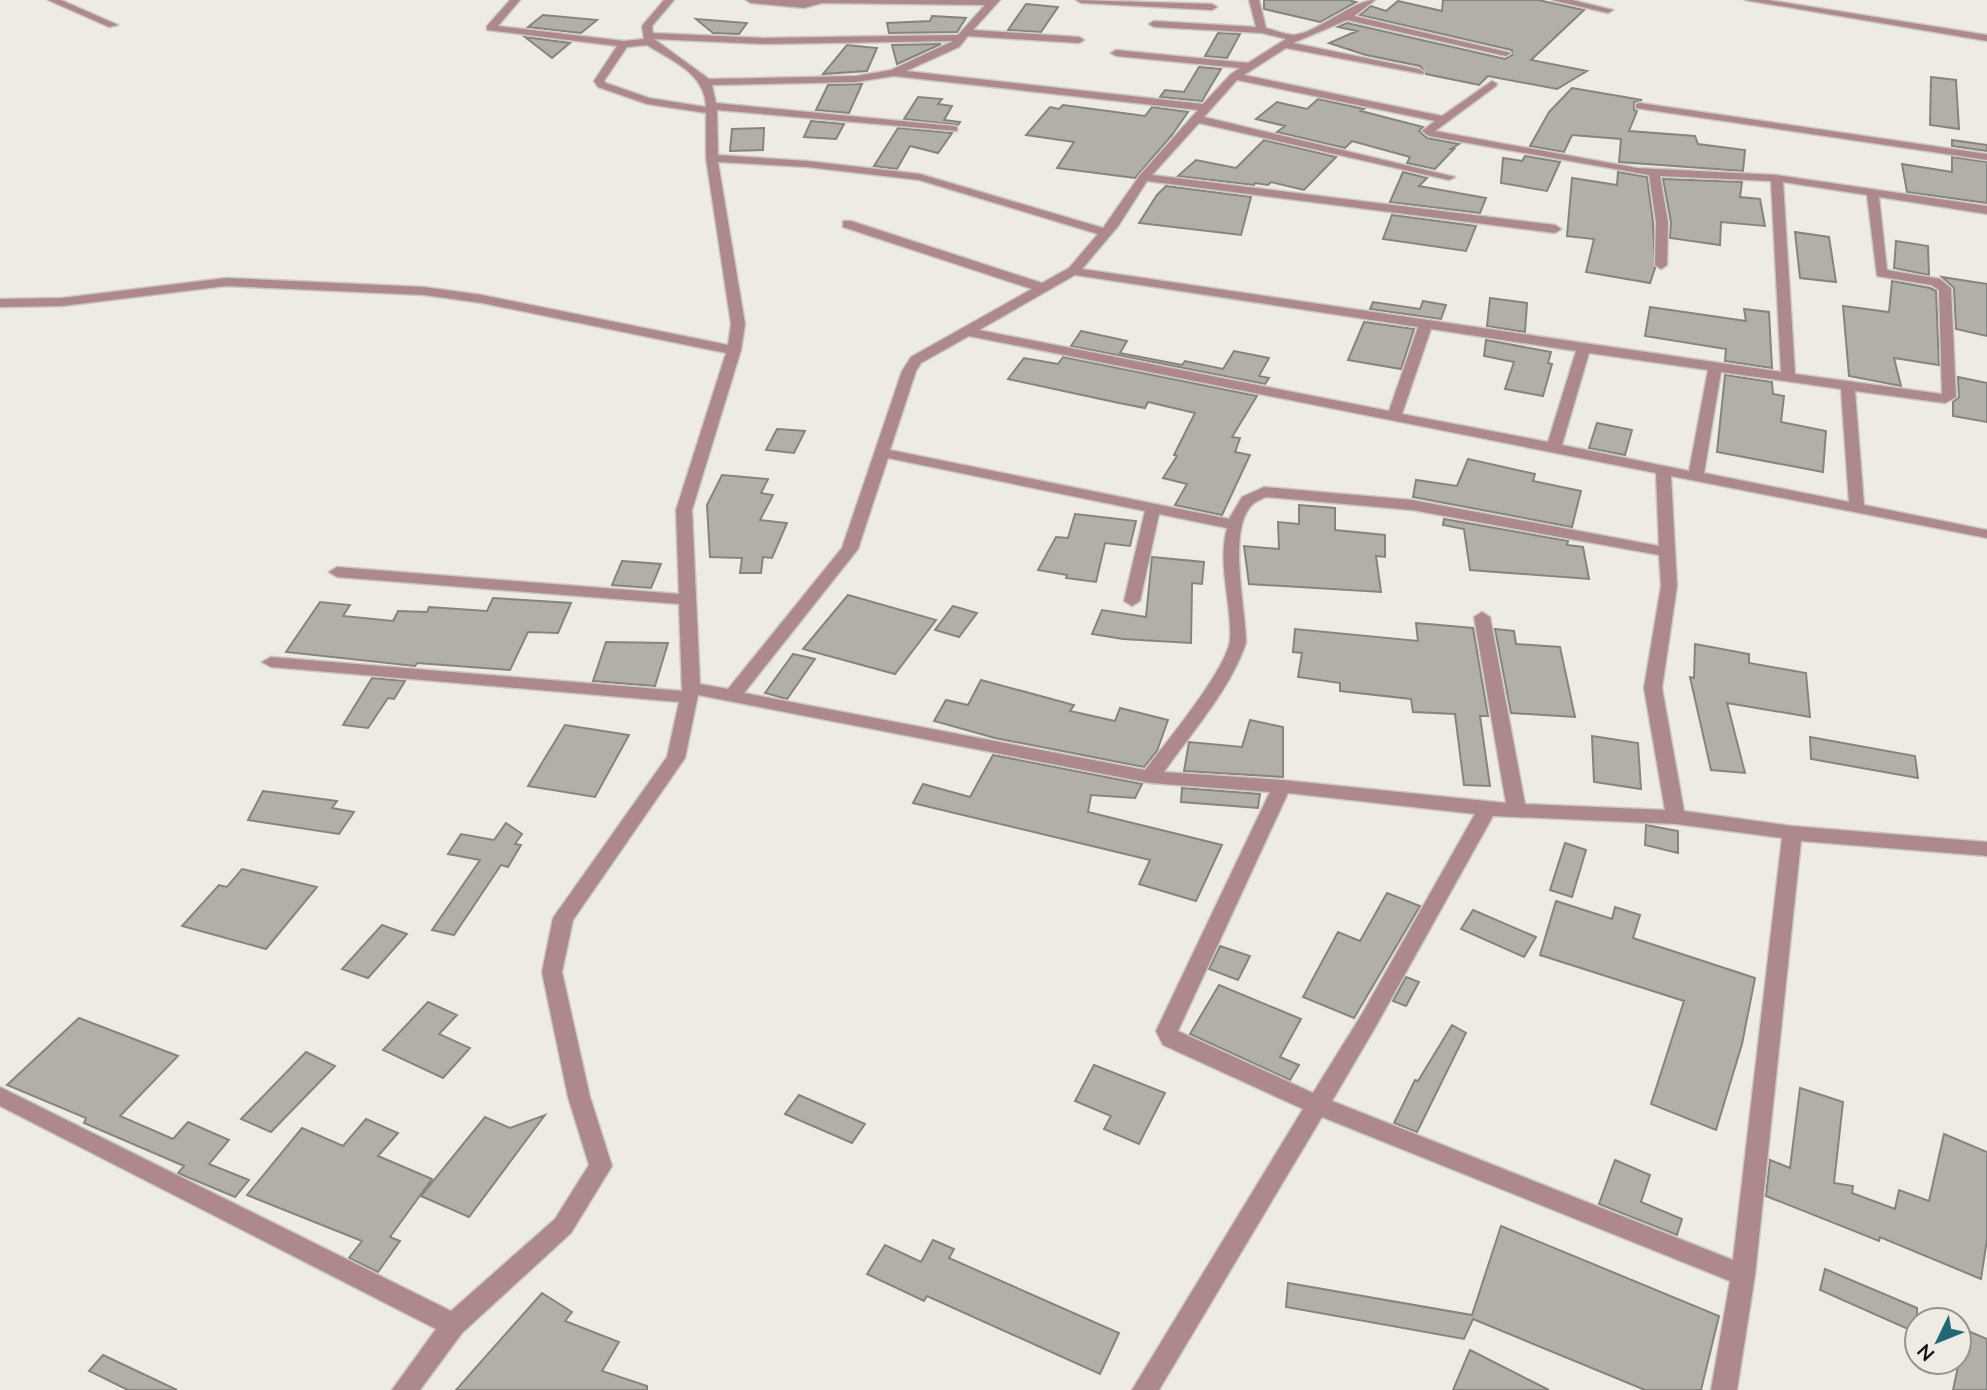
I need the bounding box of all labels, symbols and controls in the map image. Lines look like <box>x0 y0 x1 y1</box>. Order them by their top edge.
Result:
north arrow <box>1903 1306 1973 1376</box>
text: N <box>1912 1340 1939 1366</box>

